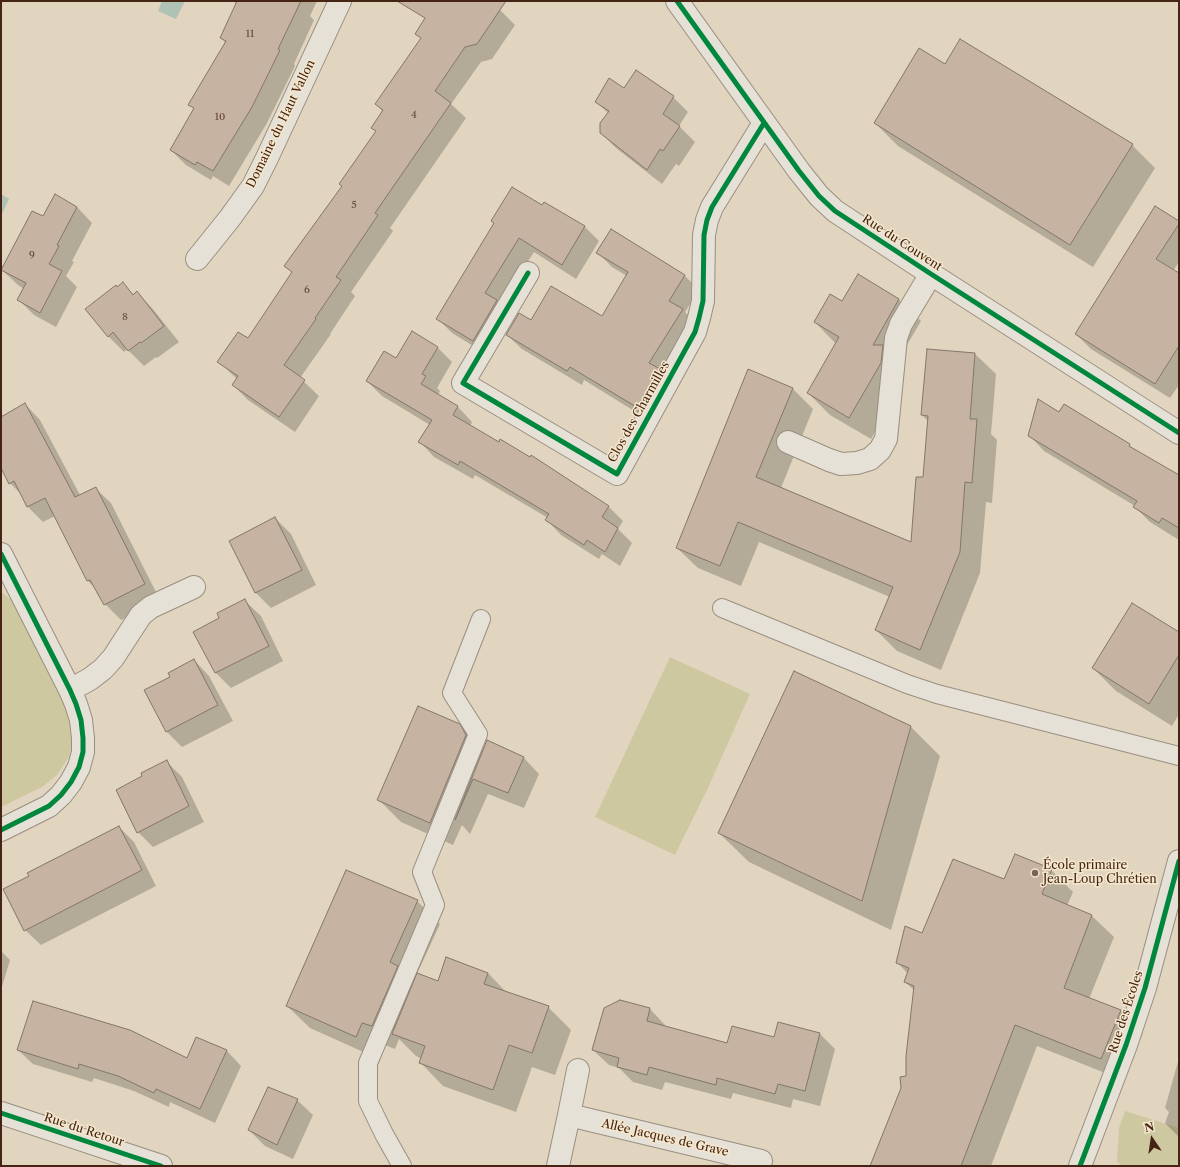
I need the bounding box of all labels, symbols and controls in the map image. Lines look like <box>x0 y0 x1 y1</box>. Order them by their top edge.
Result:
house number: 11 <box>246 28 254 40</box>
street label: Domaine du Haut Vallon <box>244 58 318 190</box>
house number: 4 <box>411 109 417 121</box>
house number: 10 <box>215 111 225 123</box>
house number: 5 <box>351 199 357 211</box>
street label: Rue du Couvent <box>859 212 945 274</box>
house number: 9 <box>29 249 35 261</box>
house number: 6 <box>304 284 310 296</box>
house number: 8 <box>122 311 128 323</box>
street label: Clos des Charmilles <box>605 359 673 465</box>
place label: École primaire Jean-Loup Chrétien <box>1043 859 1157 887</box>
marker: École primaire Jean-Loup Chrétien <box>1030 868 1040 878</box>
street label: Rue des Écoles <box>1106 969 1146 1055</box>
street label: Rue du Retour <box>42 1110 126 1150</box>
street label: Allée Jacques de Grave <box>600 1116 730 1160</box>
north arrow <box>1132 1119 1172 1159</box>
text: N <box>1143 1119 1156 1135</box>

